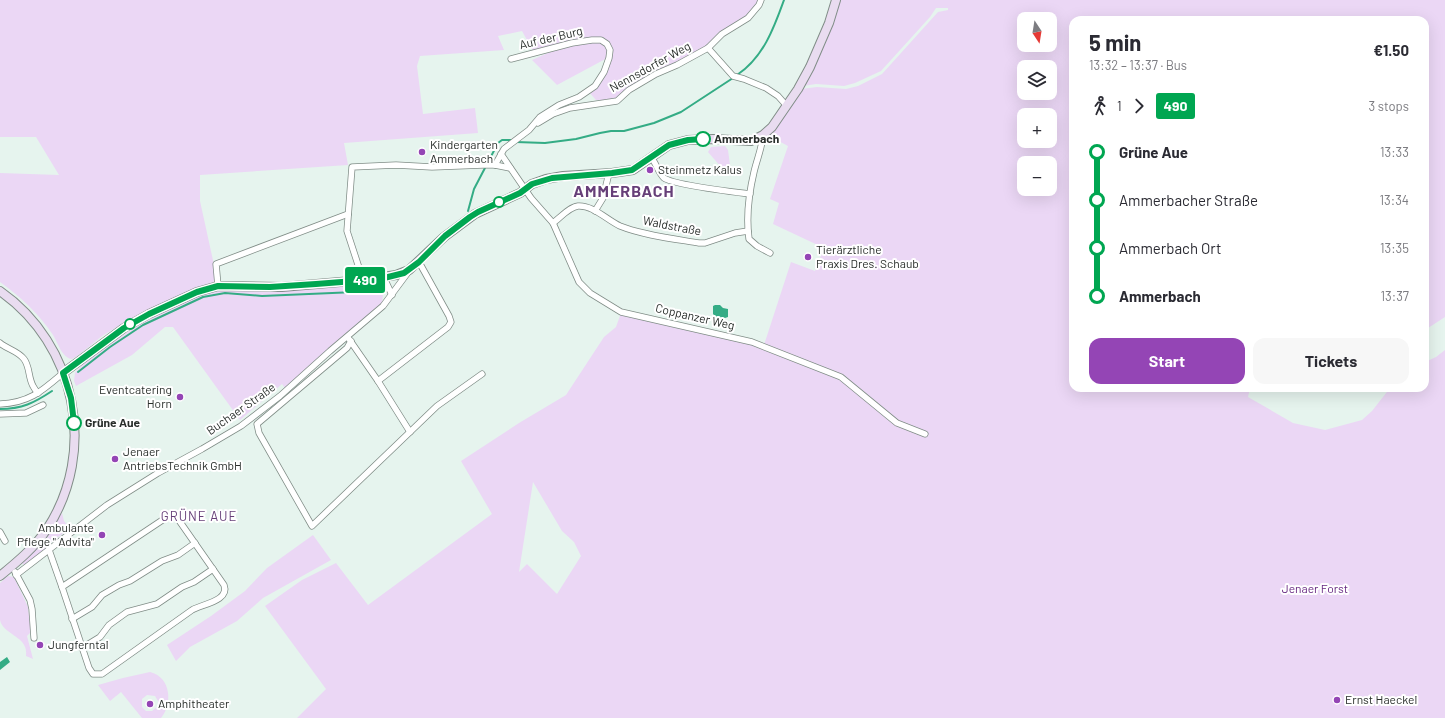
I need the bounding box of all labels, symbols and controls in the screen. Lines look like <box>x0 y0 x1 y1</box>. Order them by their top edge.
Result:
north arrow <box>1017 12 1057 52</box>
map controls <box>1017 12 1057 196</box>
street label: Auf der Burg <box>518 23 584 51</box>
text: 5 min <box>1089 29 1141 55</box>
street label: Nennsdorfer Weg <box>607 38 692 94</box>
text: €1.50 <box>1373 41 1409 59</box>
text: 13:32 – 13:37 · Bus <box>1089 57 1187 73</box>
button: layers <box>1017 60 1057 100</box>
icon: walk <box>1089 95 1111 117</box>
icon: forward <box>1128 95 1150 117</box>
text: 490 <box>1164 97 1187 114</box>
text: 1 <box>1117 98 1122 114</box>
text: 3 stops <box>1368 98 1409 114</box>
button: + <box>1017 108 1057 148</box>
marker: Ammerbach <box>695 131 711 147</box>
place label: Ammerbach <box>714 131 779 145</box>
place label: Kindergarten Ammerbach <box>430 137 498 165</box>
text: Grüne Aue <box>1119 143 1188 161</box>
text: 13:33 <box>1380 144 1409 160</box>
marker: Kindergarten Ammerbach <box>417 147 427 157</box>
button: − <box>1017 156 1057 196</box>
place label: Steinmetz Kalus <box>658 162 742 176</box>
marker: Steinmetz Kalus <box>645 165 655 175</box>
district label: AMMERBACH <box>573 181 675 200</box>
text: Ammerbacher Straße <box>1119 191 1258 209</box>
text: 13:34 <box>1379 192 1409 208</box>
unlabelled marker <box>493 196 505 208</box>
street label: Waldstraße <box>642 213 703 238</box>
text: Ammerbach Ort <box>1119 239 1221 257</box>
text: 13:35 <box>1380 240 1409 256</box>
place label: Tierärztliche Praxis Dres. Schaub <box>816 242 919 270</box>
marker: Tierärztliche Praxis Dres. Schaub <box>803 252 813 262</box>
line badge: 490 <box>342 267 388 293</box>
text: 490 <box>353 271 377 288</box>
text: Ammerbach <box>1119 287 1201 305</box>
text: 13:37 <box>1381 288 1409 304</box>
street label: Coppanzer Weg <box>654 300 736 332</box>
unlabelled marker <box>124 318 136 330</box>
button: Start <box>1089 338 1245 384</box>
button: Tickets <box>1253 338 1409 384</box>
street label: Buchaer Straße <box>203 379 278 437</box>
place label: Eventcatering Horn <box>99 382 172 410</box>
marker: Eventcatering Horn <box>175 392 185 402</box>
marker: Grüne Aue <box>66 415 82 431</box>
place label: Grüne Aue <box>85 415 141 429</box>
place label: Jenaer AntriebsTechnik GmbH <box>123 444 242 472</box>
marker: Jenaer AntriebsTechnik GmbH <box>110 454 120 464</box>
district label: GRÜNE AUE <box>161 508 237 524</box>
place label: Ambulante Pflege " Advita" <box>17 520 94 548</box>
marker: Ambulante Pflege " Advita" <box>97 530 107 540</box>
park label: Jenaer Forst <box>1282 581 1348 595</box>
place label: Jungferntal <box>48 637 108 651</box>
marker: Jungferntal <box>35 640 45 650</box>
place label: Ernst Haeckel <box>1345 692 1417 706</box>
marker: Ernst Haeckel <box>1332 695 1342 705</box>
place label: Amphitheater <box>158 696 230 710</box>
marker: Amphitheater <box>145 699 155 709</box>

